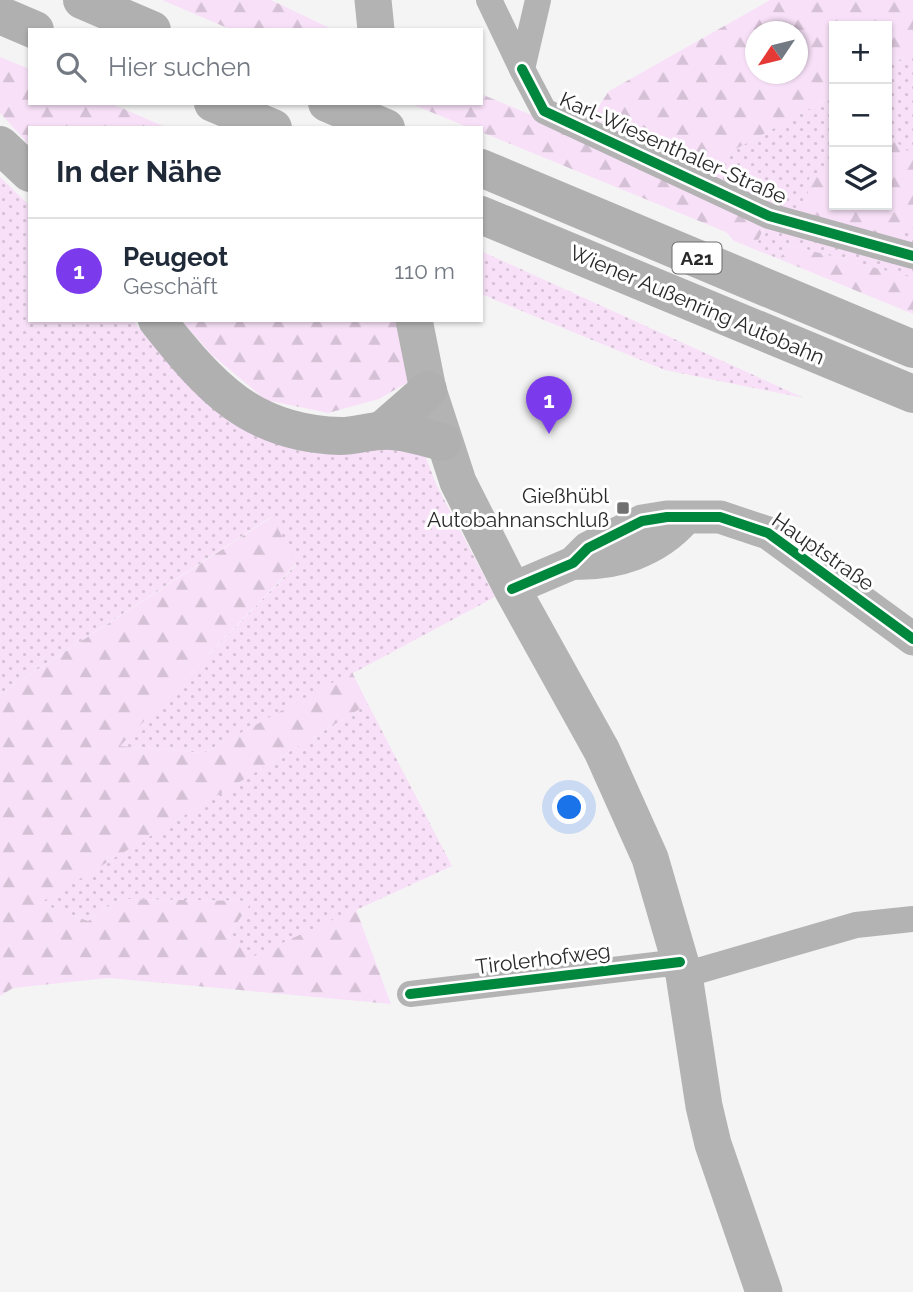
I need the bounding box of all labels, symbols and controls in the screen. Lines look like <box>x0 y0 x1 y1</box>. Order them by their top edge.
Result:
north arrow <box>745 21 808 84</box>
map controls <box>829 21 892 210</box>
button: + <box>829 21 892 84</box>
search box <box>28 28 483 105</box>
icon: search <box>52 48 90 86</box>
text: Hier suchen <box>108 52 251 82</box>
button: − <box>829 84 892 147</box>
street label: Karl-Wiesenthaler-Straße <box>556 86 791 209</box>
button: layers <box>829 147 892 210</box>
text: In der Nähe <box>56 154 221 189</box>
street label: Wiener Außenring Autobahn <box>566 239 828 370</box>
text: Peugeot <box>123 242 228 272</box>
road number: A21 <box>672 242 722 274</box>
text: 1 <box>73 257 85 284</box>
text: 110 m <box>394 257 455 284</box>
text: Geschäft <box>123 272 218 299</box>
pin: 1 <box>526 376 572 434</box>
place label: Gießhübl Autobahnanschluß <box>427 483 609 532</box>
marker: Gießhübl Autobahnanschluß <box>615 500 631 516</box>
street label: Hauptstraße <box>767 507 879 596</box>
your location <box>552 790 586 824</box>
street label: Tirolerhofweg <box>474 938 612 979</box>

